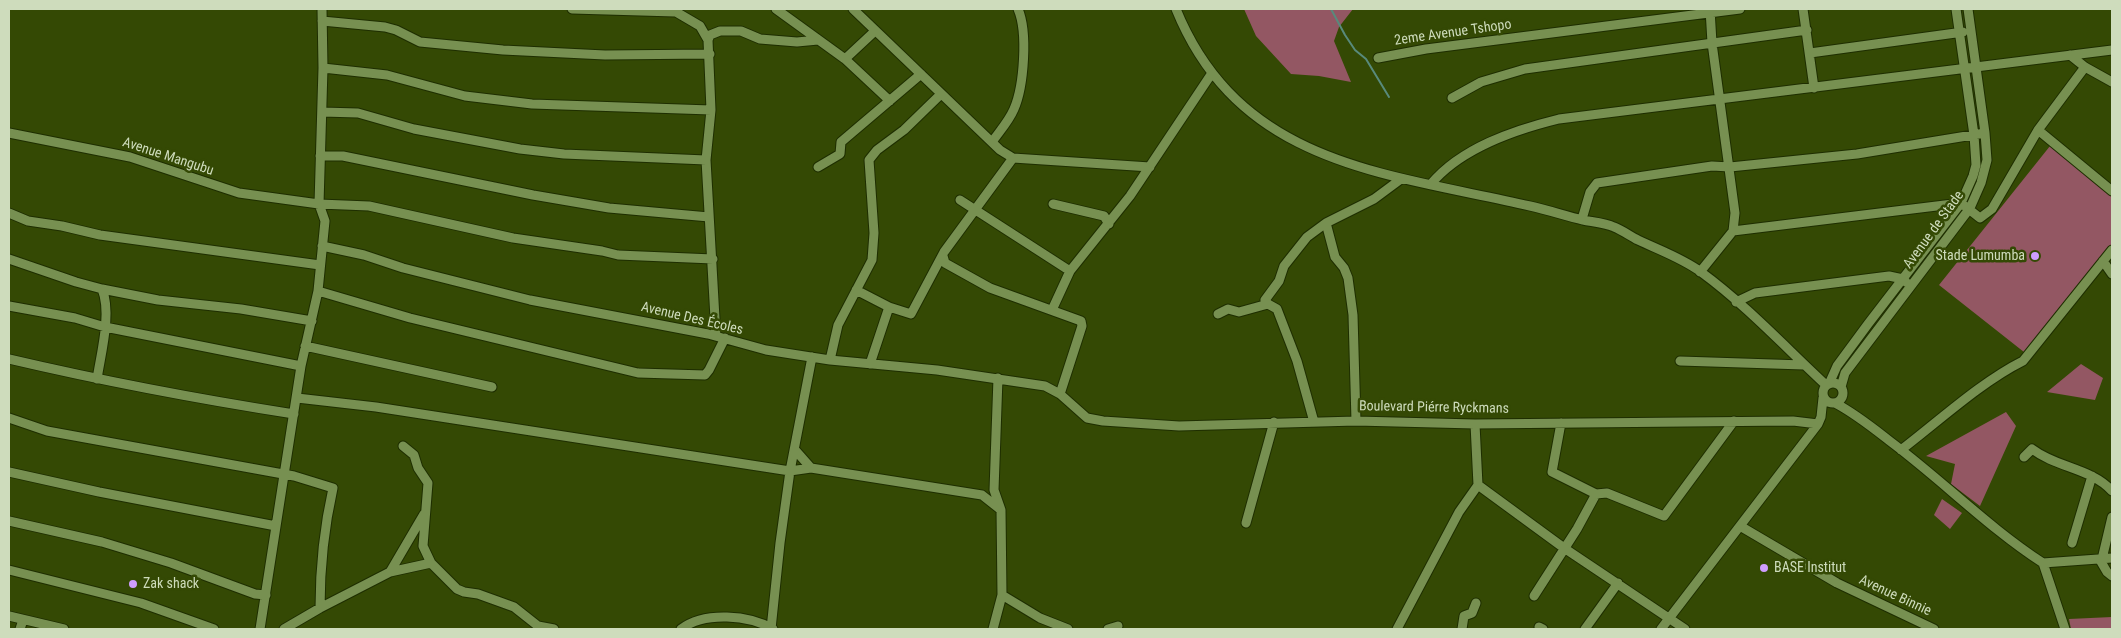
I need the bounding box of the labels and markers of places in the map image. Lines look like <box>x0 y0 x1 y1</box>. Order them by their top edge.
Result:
place label: Stade Lumumba <box>1936 248 2025 264</box>
marker: Stade Lumumba <box>2029 250 2041 262</box>
place label: BASE Institut <box>1774 560 1846 576</box>
marker: BASE Institut <box>1758 562 1770 574</box>
place label: Zak shack <box>143 576 199 592</box>
marker: Zak shack <box>127 578 139 590</box>

